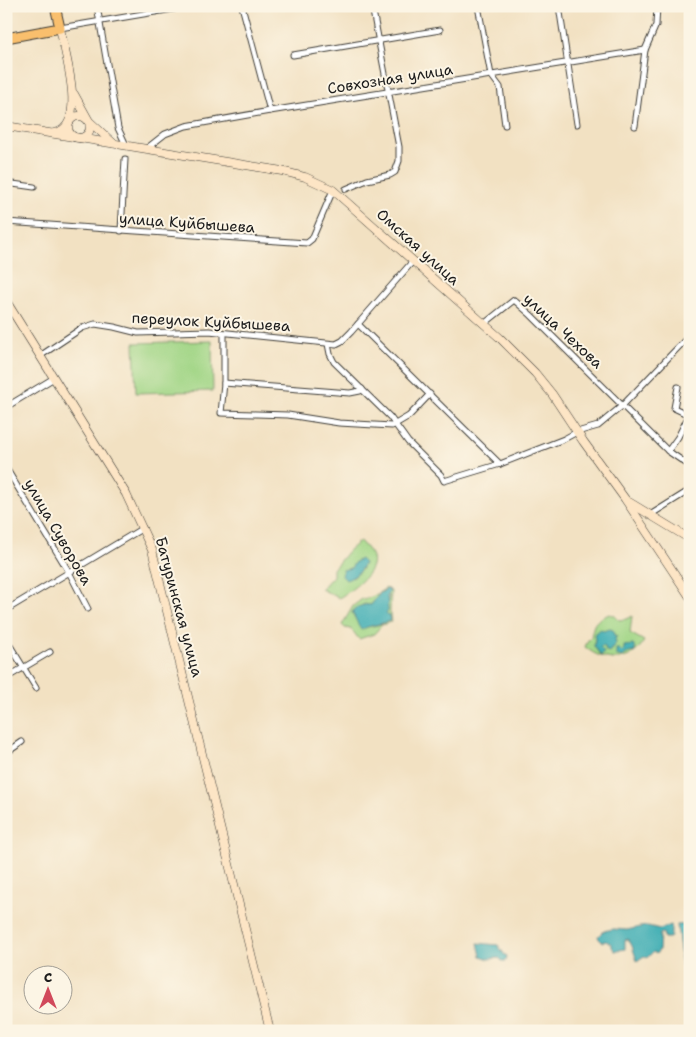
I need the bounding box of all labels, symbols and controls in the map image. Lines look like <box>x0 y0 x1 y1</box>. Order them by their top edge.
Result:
street label: Совхозная улица <box>326 59 455 99</box>
street label: Омская улица <box>372 204 464 290</box>
street label: улица Куйбышева <box>118 208 256 238</box>
street label: улица Чехова <box>519 289 608 373</box>
street label: переулок Куйбышева <box>131 308 291 336</box>
street label: улица Суворова <box>19 475 97 589</box>
street label: Батуринская улица <box>151 535 208 680</box>
north arrow <box>22 964 72 1014</box>
text: С <box>44 968 52 986</box>

